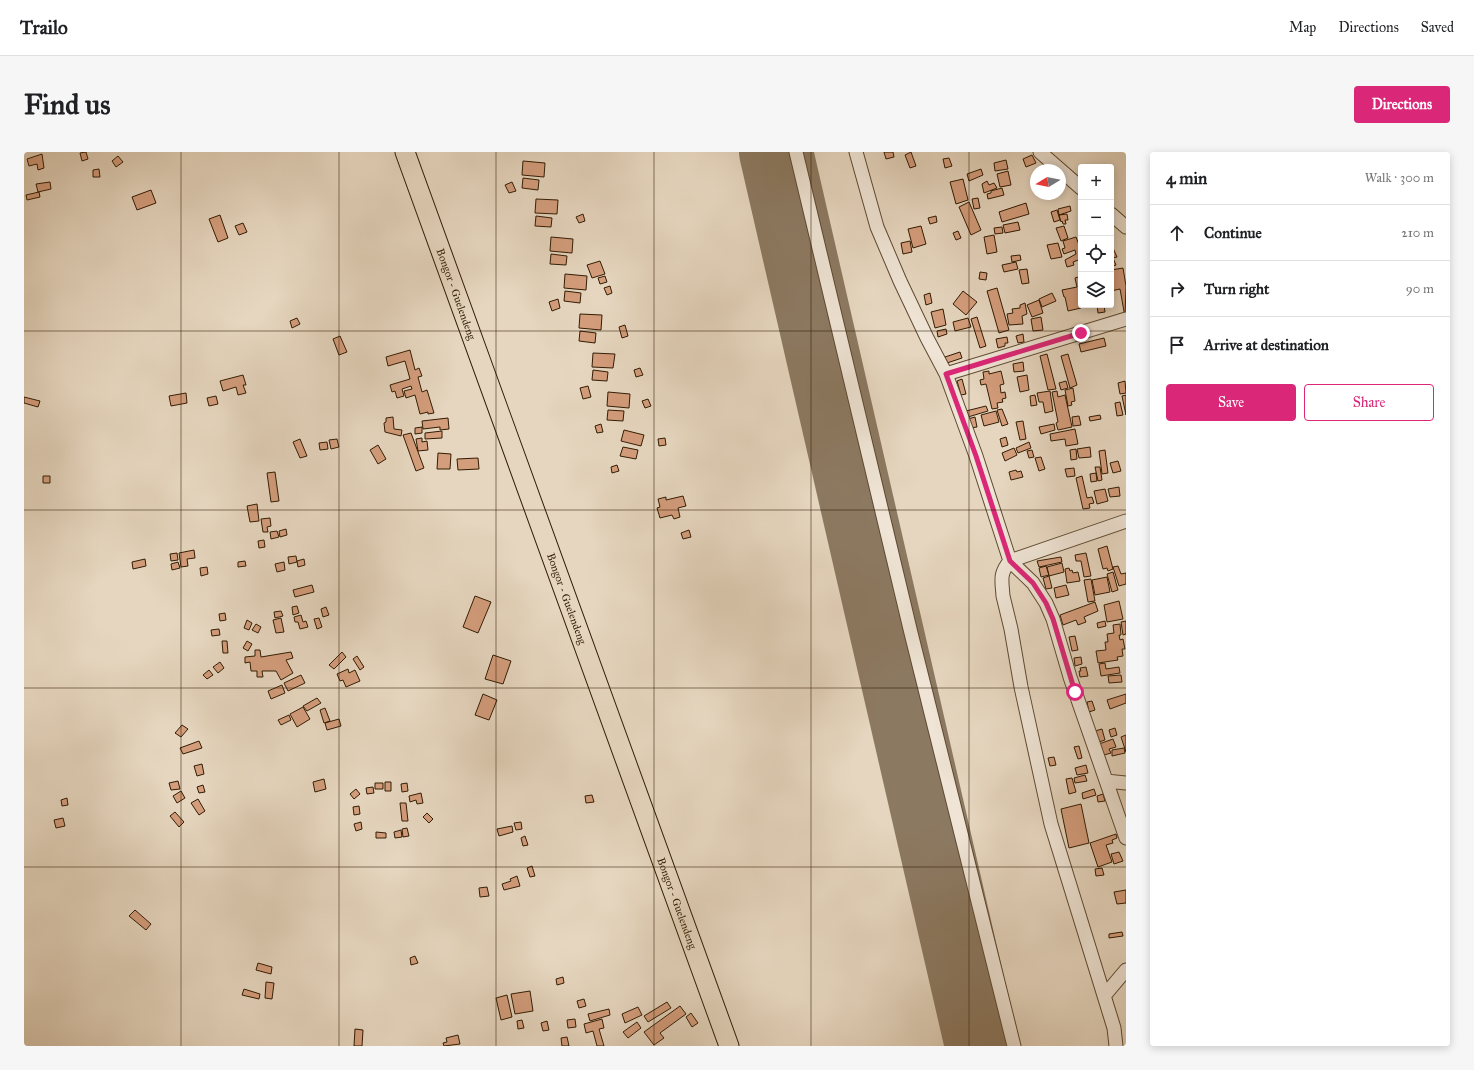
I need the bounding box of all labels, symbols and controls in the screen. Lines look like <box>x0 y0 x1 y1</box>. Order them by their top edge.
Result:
text: Trailo <box>20 16 68 39</box>
text: Map <box>1289 19 1316 36</box>
text: Directions <box>1338 19 1399 36</box>
text: Saved <box>1421 19 1454 36</box>
button: Directions <box>1354 86 1450 123</box>
text: Find us <box>24 87 110 122</box>
north arrow <box>1030 164 1066 200</box>
map controls <box>1078 164 1114 308</box>
button: + <box>1078 164 1114 200</box>
text: 4 min <box>1166 168 1207 189</box>
text: Walk · 300 m <box>1365 170 1434 186</box>
button: − <box>1078 200 1114 236</box>
icon: ahead <box>1166 222 1188 244</box>
text: Continue <box>1204 224 1262 242</box>
text: 210 m <box>1401 225 1434 241</box>
button: locate <box>1078 236 1114 272</box>
street label: Bongor - Guelendeng <box>434 246 479 342</box>
button: layers <box>1078 272 1114 308</box>
icon: right <box>1166 278 1188 300</box>
text: Turn right <box>1204 280 1269 298</box>
text: 90 m <box>1406 281 1434 297</box>
route end <box>1072 324 1090 342</box>
icon: arrive <box>1166 334 1188 356</box>
text: Arrive at destination <box>1204 336 1329 354</box>
button: Save <box>1166 384 1296 421</box>
button: Share <box>1304 384 1434 421</box>
street label: Bongor - Guelendeng <box>544 551 590 647</box>
route start <box>1066 683 1084 701</box>
street label: Bongor - Guelendeng <box>655 856 700 951</box>

